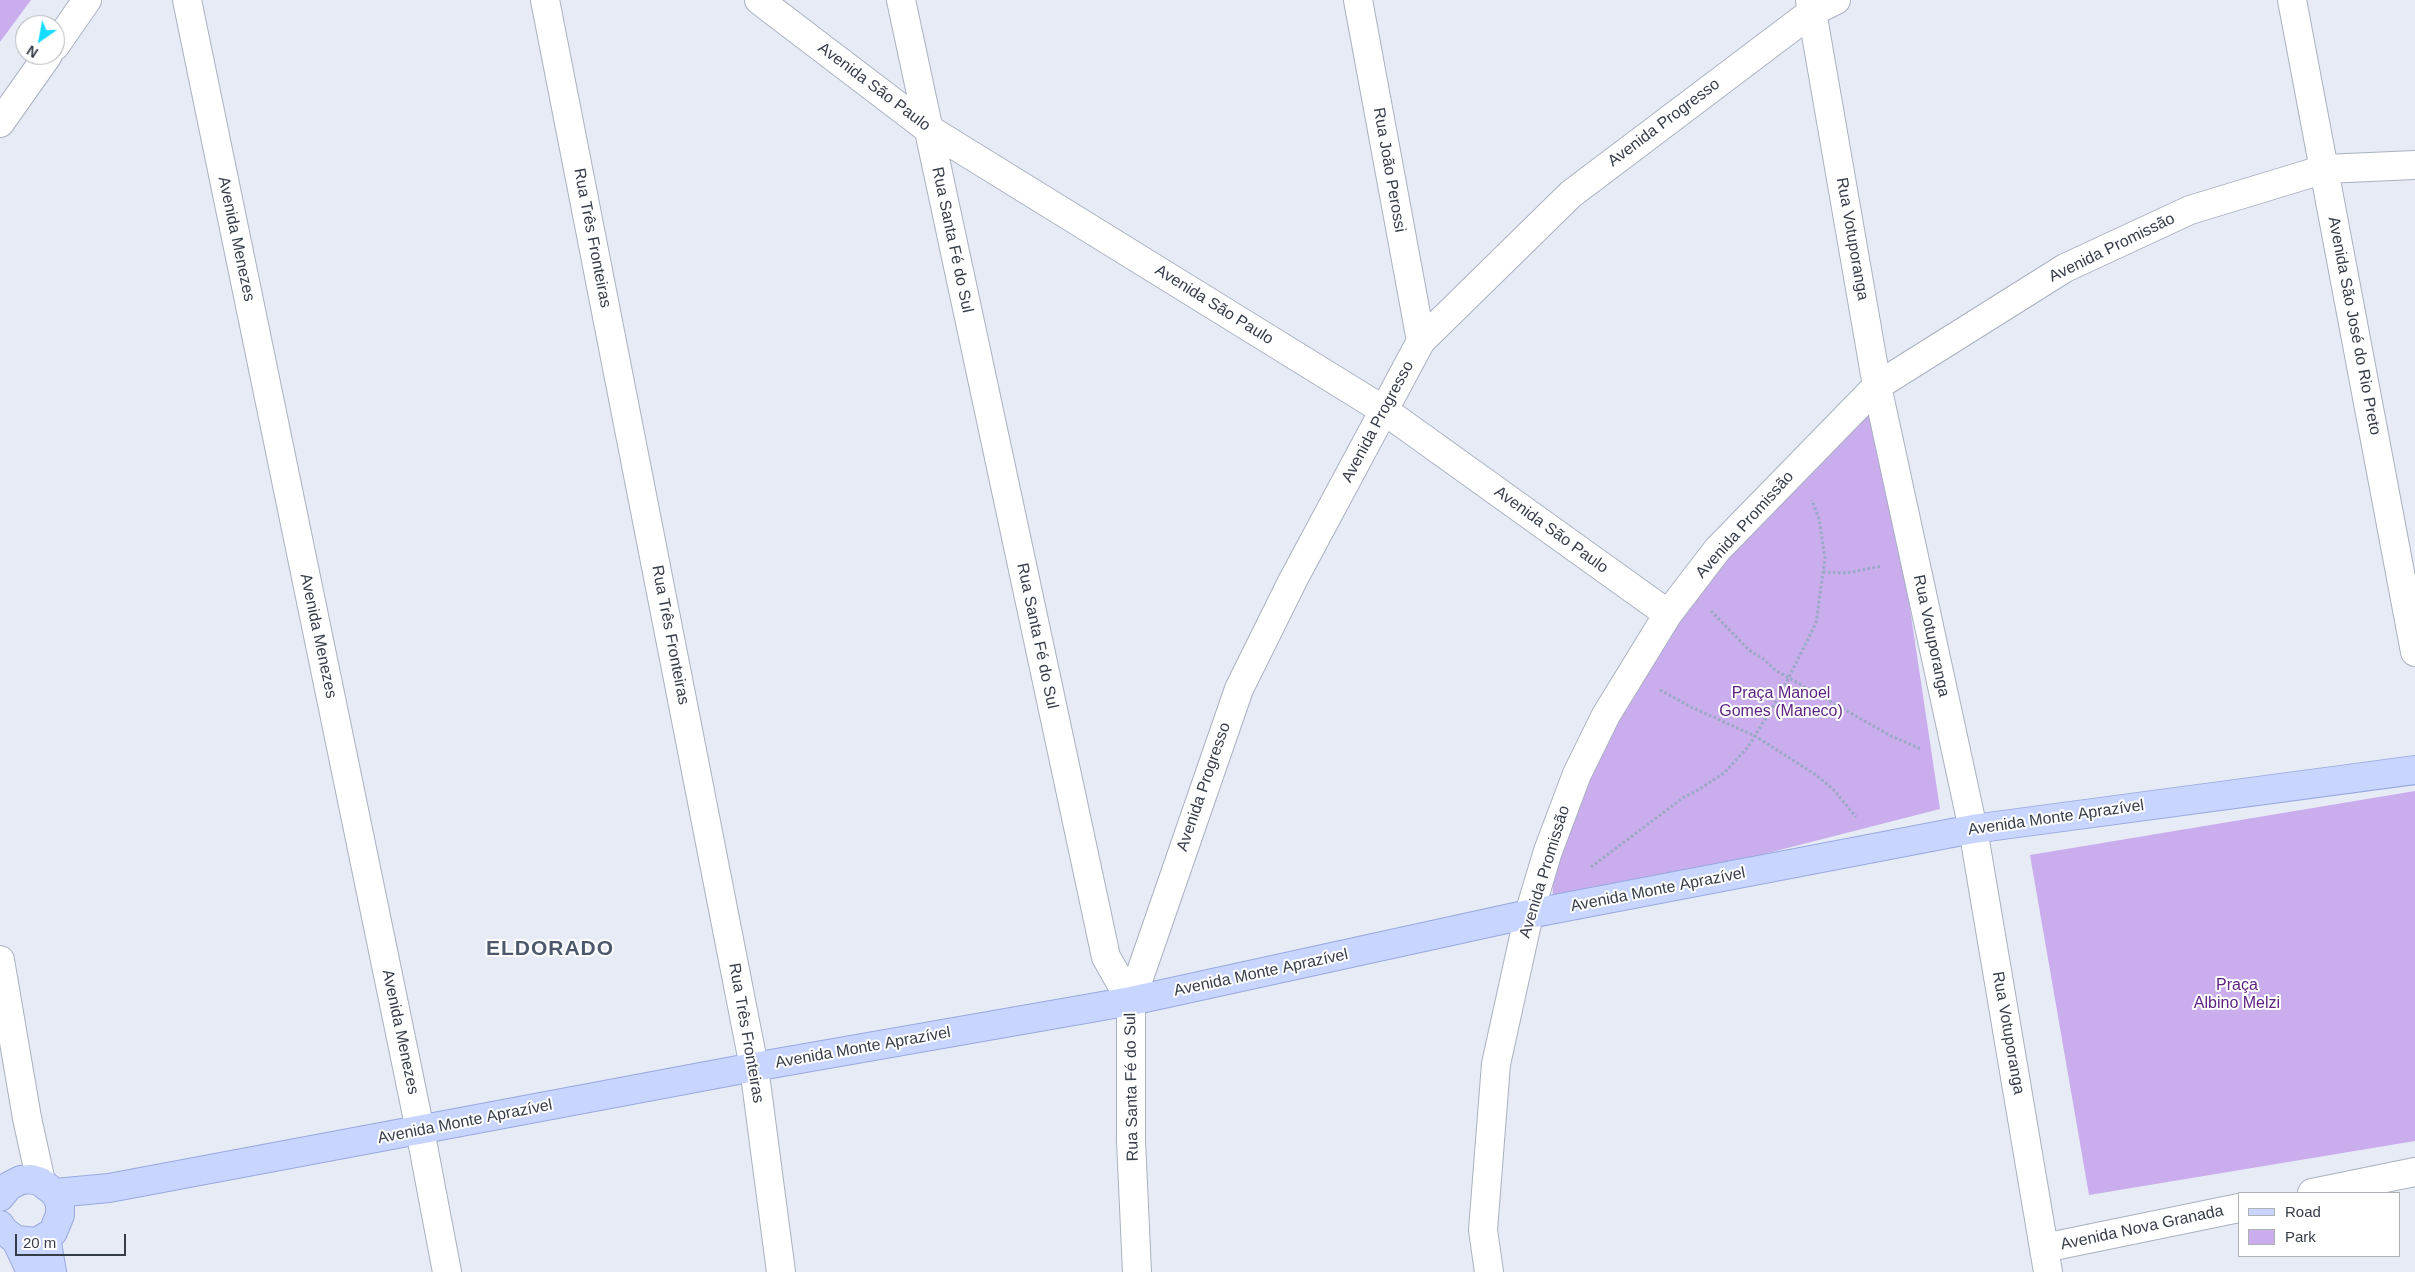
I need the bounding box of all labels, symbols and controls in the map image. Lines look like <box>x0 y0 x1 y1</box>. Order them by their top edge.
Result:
north arrow <box>15 15 65 65</box>
street label: Avenida São Paulo <box>814 38 934 136</box>
text: N <box>24 42 41 61</box>
street label: Avenida Progresso <box>1604 75 1724 171</box>
street label: Rua João Perossi <box>1369 106 1409 234</box>
street label: Rua Santa Fé do Sul <box>927 165 977 315</box>
street label: Rua Três Fronteiras <box>569 167 615 309</box>
street label: Avenida Menezes <box>213 175 259 303</box>
street label: Rua Votuporanga <box>1832 176 1872 302</box>
street label: Avenida Promissão <box>2046 209 2178 287</box>
street label: Avenida São José do Rio Preto <box>2323 215 2385 437</box>
street label: Avenida São Paulo <box>1151 261 1277 349</box>
street label: Avenida Progresso <box>1338 358 1418 486</box>
street label: Avenida Promissão <box>1692 467 1798 583</box>
street label: Avenida São Paulo <box>1490 482 1612 578</box>
street label: Rua Santa Fé do Sul <box>1012 561 1062 711</box>
street label: Rua Três Fronteiras <box>647 564 693 706</box>
street label: Avenida Menezes <box>295 572 341 700</box>
street label: Rua Votuporanga <box>1909 573 1953 699</box>
park label: Praça Manoel Gomes (Maneco) <box>1719 684 1843 722</box>
street label: Avenida Progresso <box>1173 720 1235 854</box>
street label: Avenida Monte Aprazível <box>1967 796 2145 840</box>
street label: Avenida Promissão <box>1516 803 1574 941</box>
street label: Avenida Monte Aprazível <box>1569 864 1747 916</box>
district label: ELDORADO <box>485 936 615 962</box>
street label: Avenida Monte Aprazível <box>1172 945 1350 1001</box>
street label: Rua Três Fronteiras <box>724 962 768 1104</box>
street label: Avenida Menezes <box>377 968 423 1096</box>
street label: Rua Votuporanga <box>1988 970 2028 1096</box>
park label: Praça Albino Melzi <box>2194 976 2280 1014</box>
street label: Rua Santa Fé do Sul <box>1121 1013 1143 1161</box>
street label: Avenida Monte Aprazível <box>774 1023 952 1073</box>
street label: Avenida Monte Aprazível <box>376 1096 554 1148</box>
legend <box>2238 1192 2400 1257</box>
street label: Avenida Nova Granada <box>2059 1201 2225 1255</box>
text: Road <box>2285 1203 2321 1220</box>
scale bar <box>18 1224 129 1256</box>
text: Park <box>2285 1228 2316 1245</box>
text: 20 m <box>23 1234 56 1251</box>

